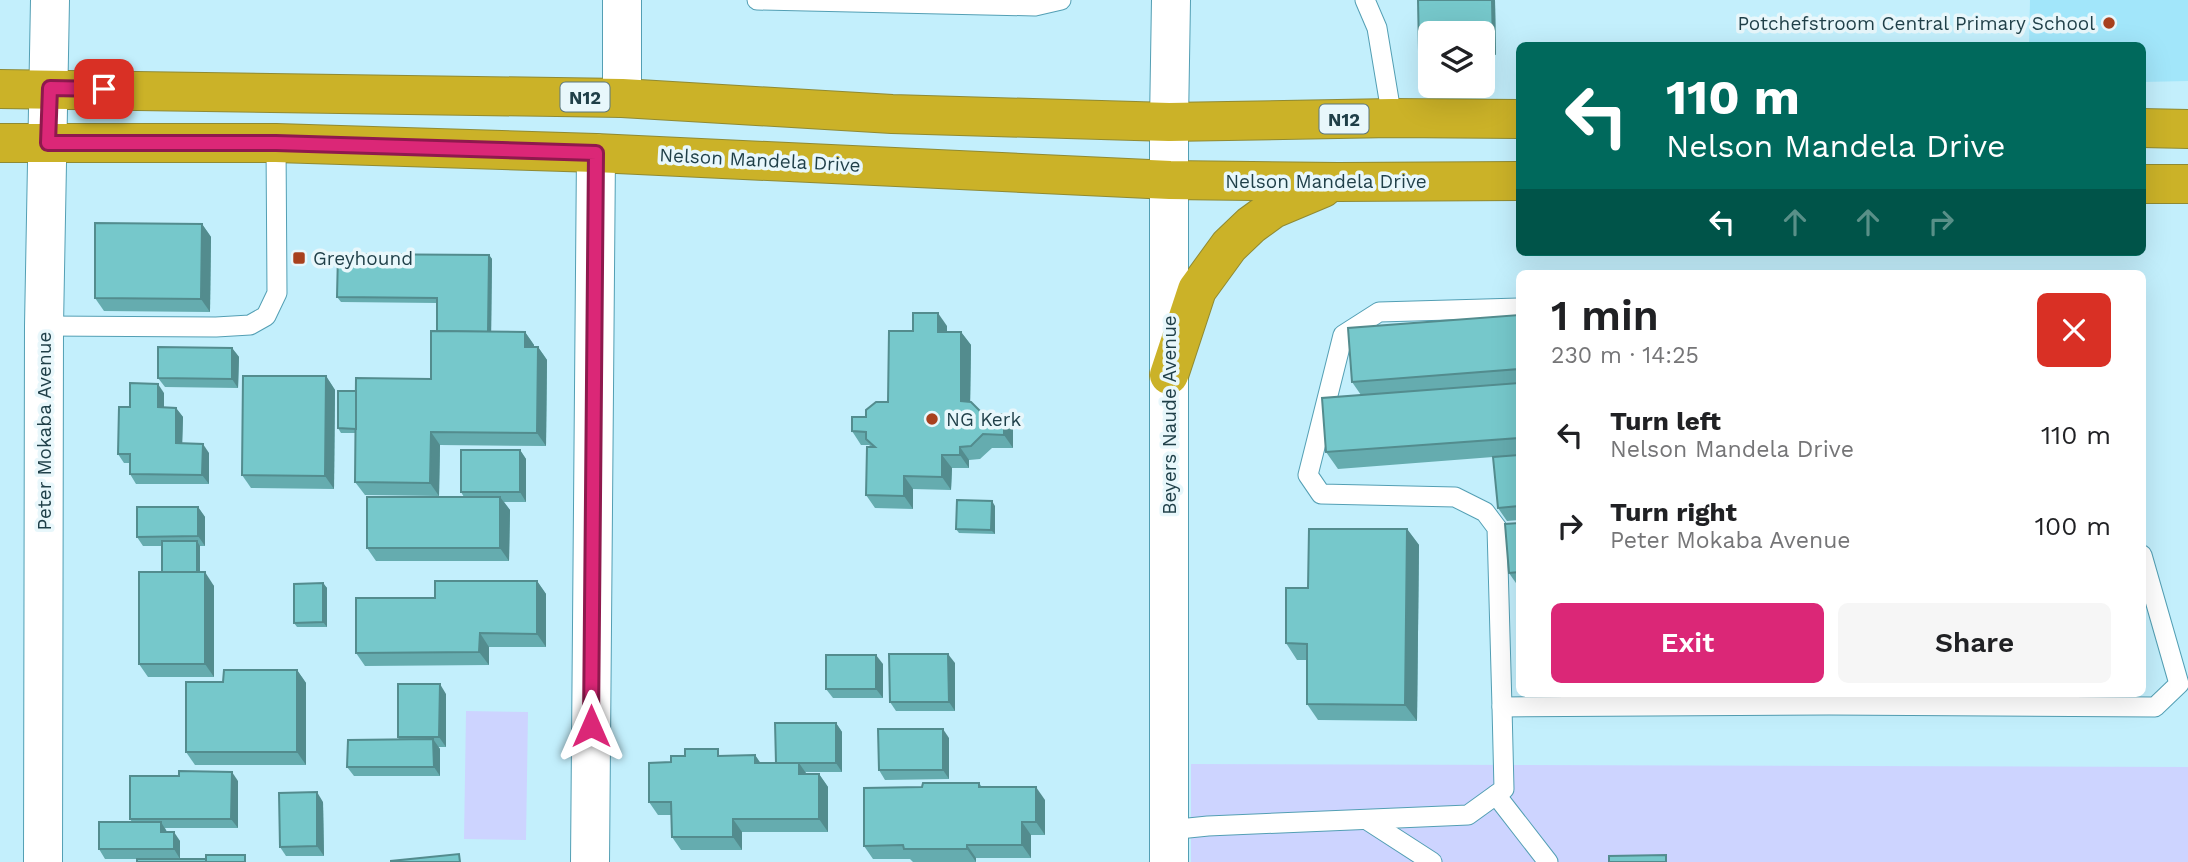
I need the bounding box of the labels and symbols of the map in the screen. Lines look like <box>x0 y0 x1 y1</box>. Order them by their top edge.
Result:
place label: Potchefstroom Central Primary School <box>1737 12 2095 35</box>
marker: Potchefstroom Central Primary School <box>2101 15 2117 31</box>
pin <box>74 59 134 119</box>
road number: N12 <box>560 82 610 112</box>
road number: N12 <box>1320 104 1368 134</box>
street label: Nelson Mandela Drive <box>659 143 861 177</box>
street label: Nelson Mandela Drive <box>1225 170 1427 193</box>
place label: Greyhound <box>313 247 413 270</box>
marker: Greyhound <box>291 250 307 266</box>
street label: Beyers Naude Avenue <box>1158 315 1181 515</box>
street label: Peter Mokaba Avenue <box>33 332 56 530</box>
place label: NG Kerk <box>946 408 1022 431</box>
marker: NG Kerk <box>924 411 940 427</box>
position arrow <box>554 689 628 763</box>

